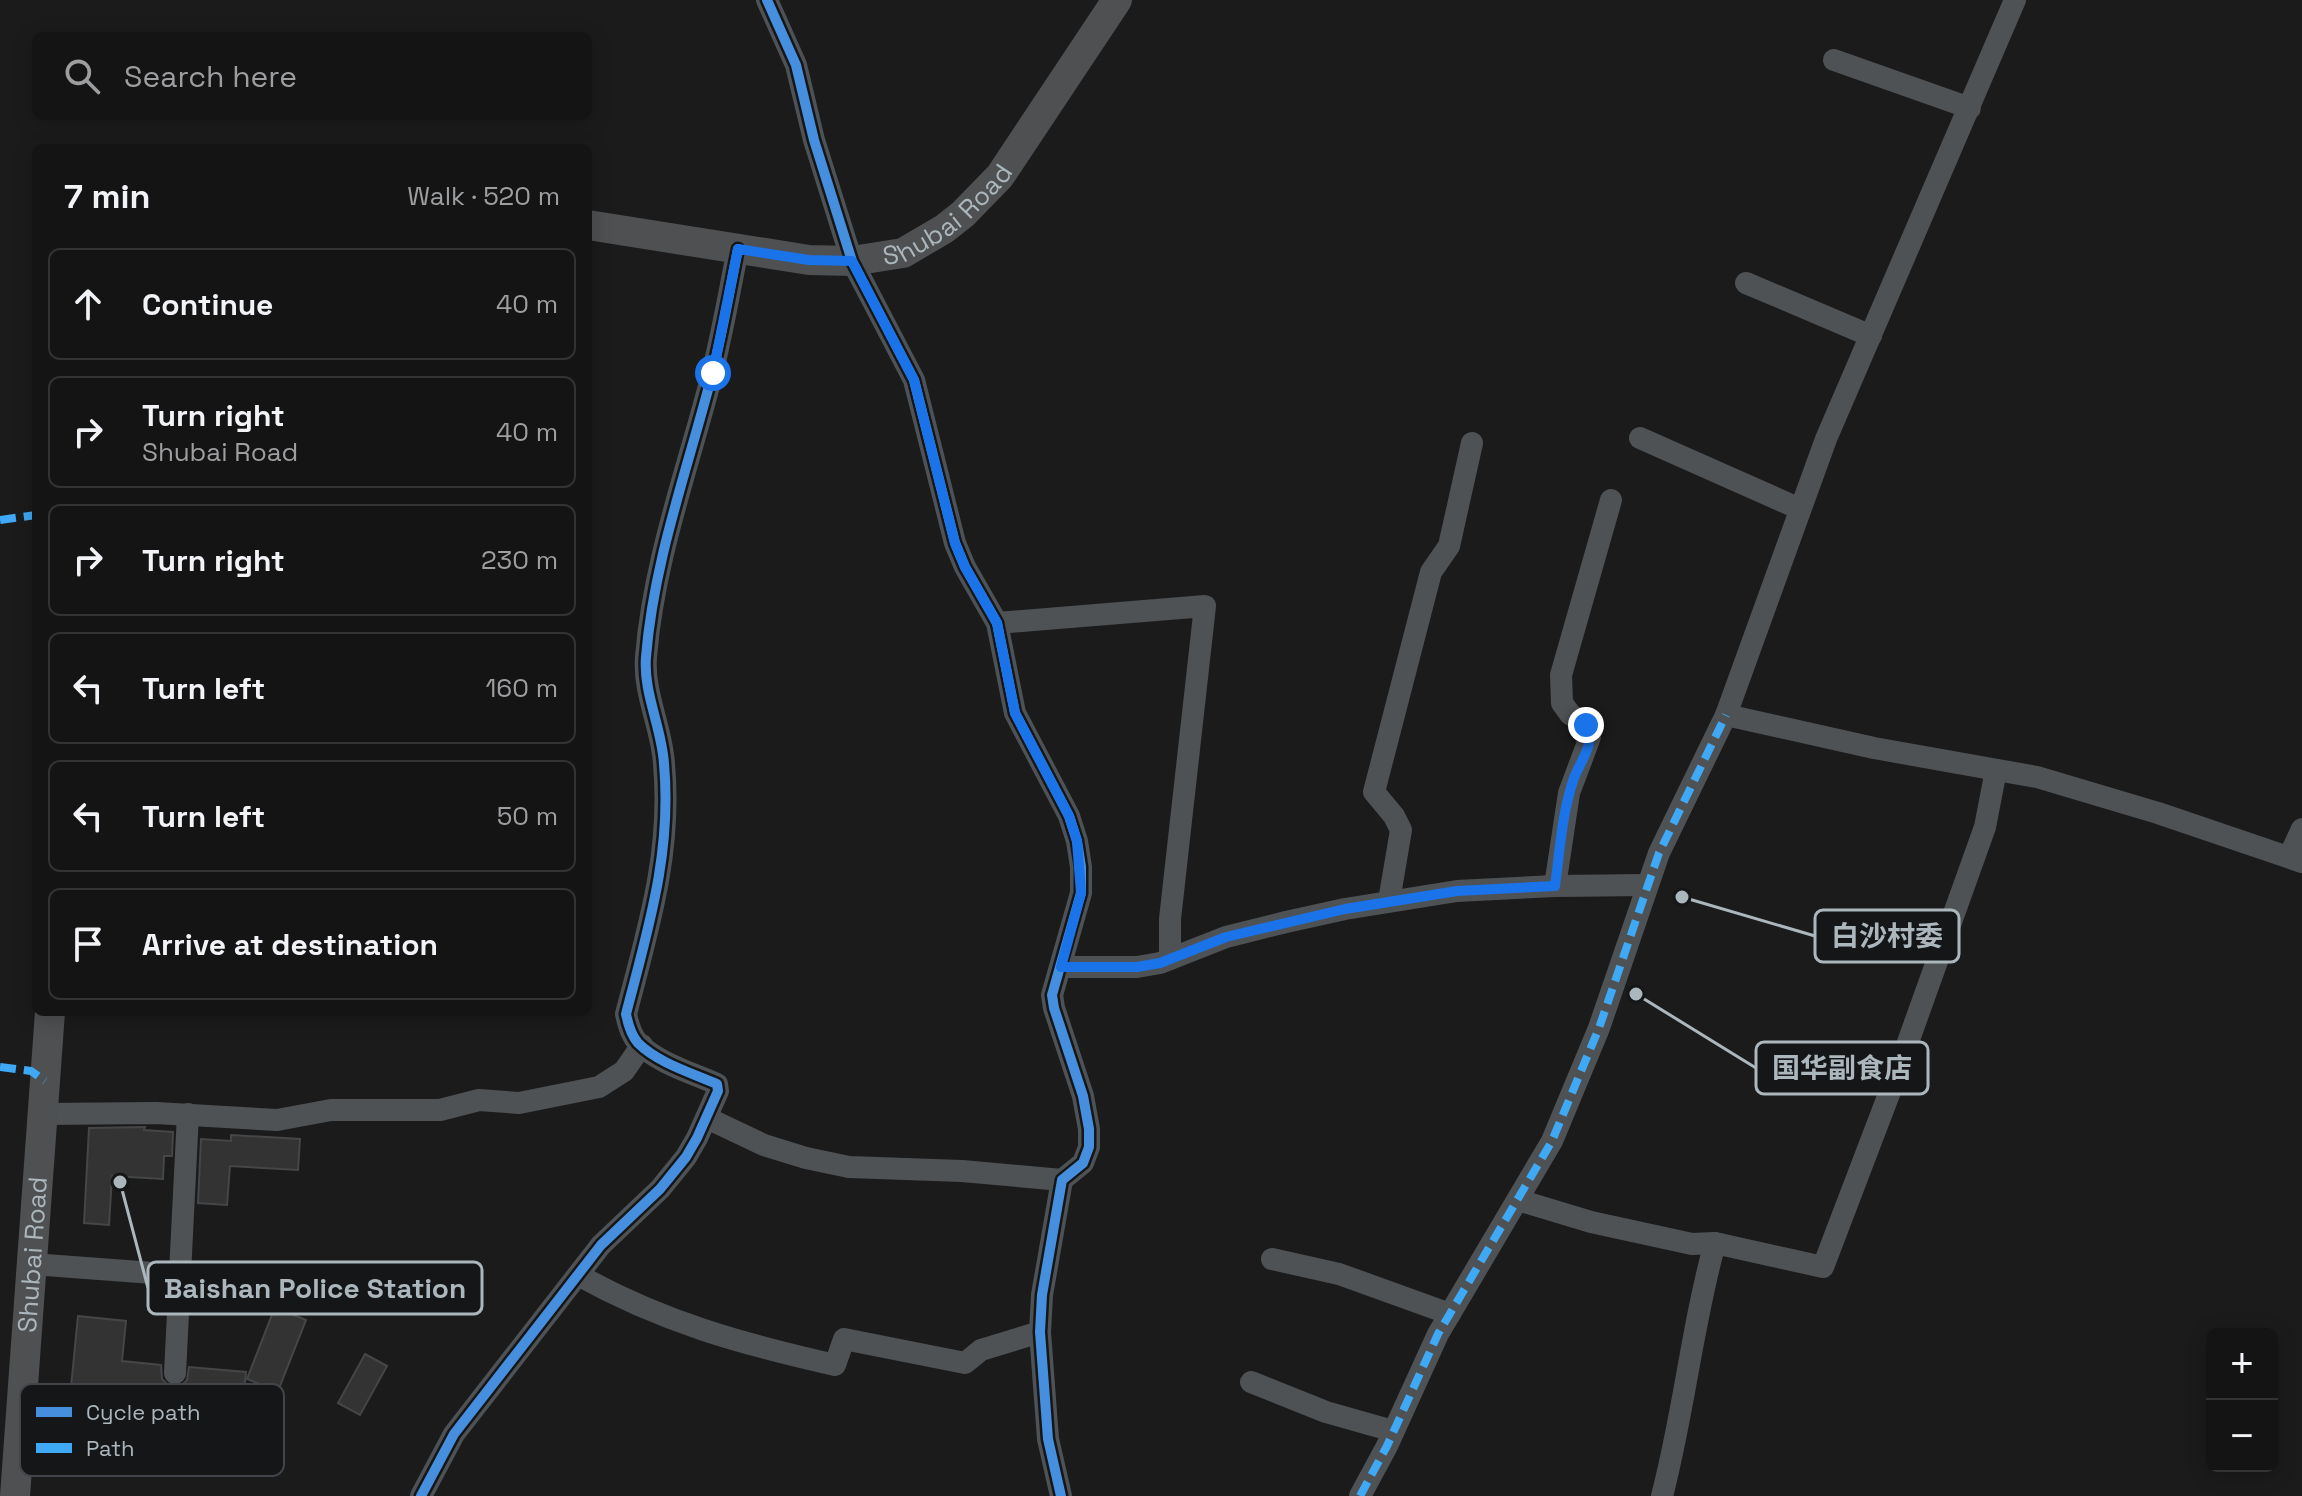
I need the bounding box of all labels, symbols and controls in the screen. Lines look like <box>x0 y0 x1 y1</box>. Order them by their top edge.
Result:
search box <box>32 32 592 120</box>
icon: search <box>60 54 104 98</box>
text: Search here <box>124 57 297 96</box>
street label: Shubai Road <box>880 157 1020 273</box>
text: 7 min <box>64 175 151 218</box>
text: Walk · 520 m <box>407 179 560 213</box>
icon: ahead <box>66 282 110 326</box>
text: Continue <box>142 285 273 324</box>
text: 40 m <box>496 287 558 321</box>
route start <box>695 355 731 391</box>
text: Turn right <box>142 396 285 435</box>
icon: right <box>66 410 110 454</box>
text: 40 m <box>496 415 558 449</box>
text: Shubai Road <box>142 435 298 469</box>
icon: right <box>66 538 110 582</box>
text: Turn right <box>142 541 285 580</box>
text: 230 m <box>481 543 558 577</box>
icon: left <box>66 666 110 710</box>
text: Turn left <box>142 669 265 708</box>
text: 160 m <box>486 671 558 705</box>
route end <box>1568 707 1604 743</box>
icon: left <box>66 794 110 838</box>
text: Turn left <box>142 797 265 836</box>
text: 50 m <box>497 799 558 833</box>
callout: 白沙村委 <box>1815 910 1959 962</box>
text: 白沙村委 <box>1831 918 1943 954</box>
icon: arrive <box>66 922 110 966</box>
text: Arrive at destination <box>142 925 438 964</box>
callout: 国华副食店 <box>1756 1042 1928 1094</box>
text: 国华副食店 <box>1772 1050 1912 1086</box>
street label: Shubai Road <box>10 1175 55 1334</box>
callout: Baishan Police Station <box>148 1262 482 1314</box>
text: Baishan Police Station <box>164 1270 466 1306</box>
map controls <box>2206 1328 2278 1472</box>
button: + <box>2206 1328 2278 1400</box>
legend <box>20 1384 284 1476</box>
text: Cycle path <box>86 1398 201 1426</box>
button: − <box>2206 1400 2278 1472</box>
text: Path <box>86 1434 135 1462</box>

